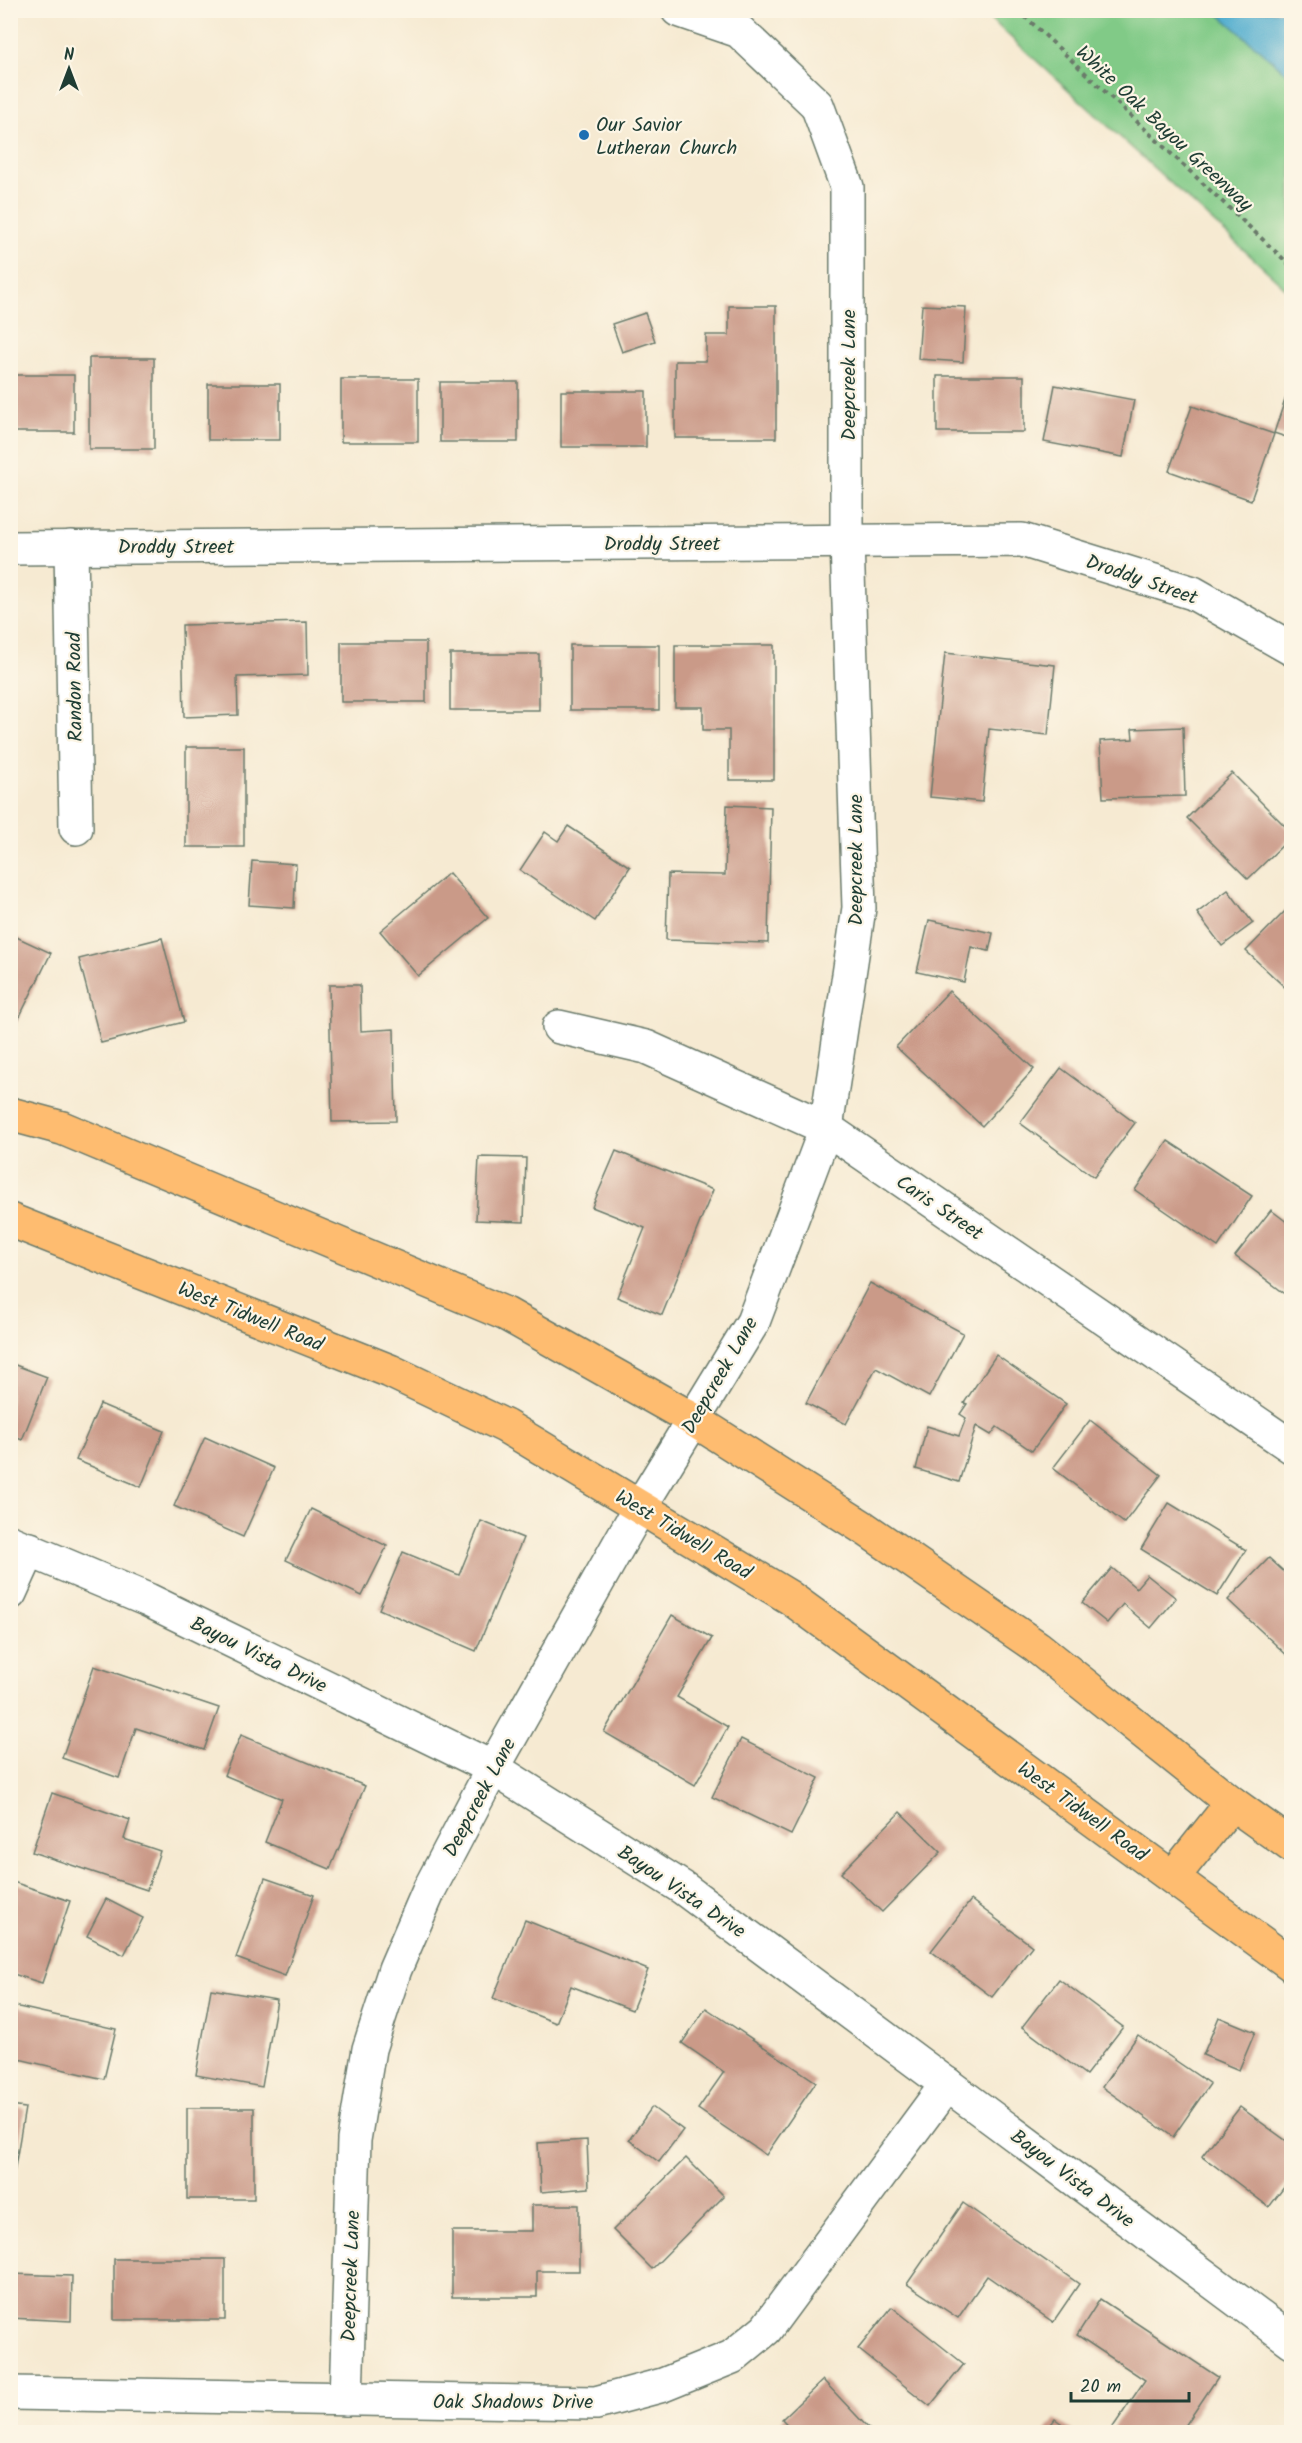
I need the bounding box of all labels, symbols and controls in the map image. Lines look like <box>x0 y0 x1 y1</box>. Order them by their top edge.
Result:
street label: White Oak Bayou Greenway <box>1068 38 1260 221</box>
north arrow <box>39 39 99 99</box>
text: N <box>64 43 74 68</box>
place label: Our Savior Lutheran Church <box>596 110 737 165</box>
marker: Our Savior Lutheran Church <box>577 128 591 142</box>
street label: Deepcreek Lane <box>834 309 866 441</box>
street label: Droddy Street <box>604 529 721 561</box>
street label: Droddy Street <box>118 532 235 564</box>
street label: Droddy Street <box>1081 547 1202 615</box>
street label: Randon Road <box>59 631 93 742</box>
street label: Deepcreek Lane <box>841 794 873 926</box>
street label: Caris Street <box>888 1167 989 1250</box>
street label: West Tidwell Road <box>173 1274 329 1362</box>
street label: Deepcreek Lane <box>674 1311 767 1441</box>
street label: West Tidwell Road <box>608 1482 758 1590</box>
street label: Bayou Vista Drive <box>184 1609 332 1703</box>
street label: Deepcreek Lane <box>436 1732 526 1863</box>
street label: West Tidwell Road <box>1010 1754 1155 1872</box>
street label: Bayou Vista Drive <box>610 1838 752 1948</box>
street label: Bayou Vista Drive <box>1003 2122 1141 2237</box>
street label: Deepcreek Lane <box>334 2210 370 2342</box>
scale bar <box>1071 2365 1190 2403</box>
text: 20 m <box>1080 2373 1121 2402</box>
street label: Oak Shadows Drive <box>433 2387 593 2419</box>

